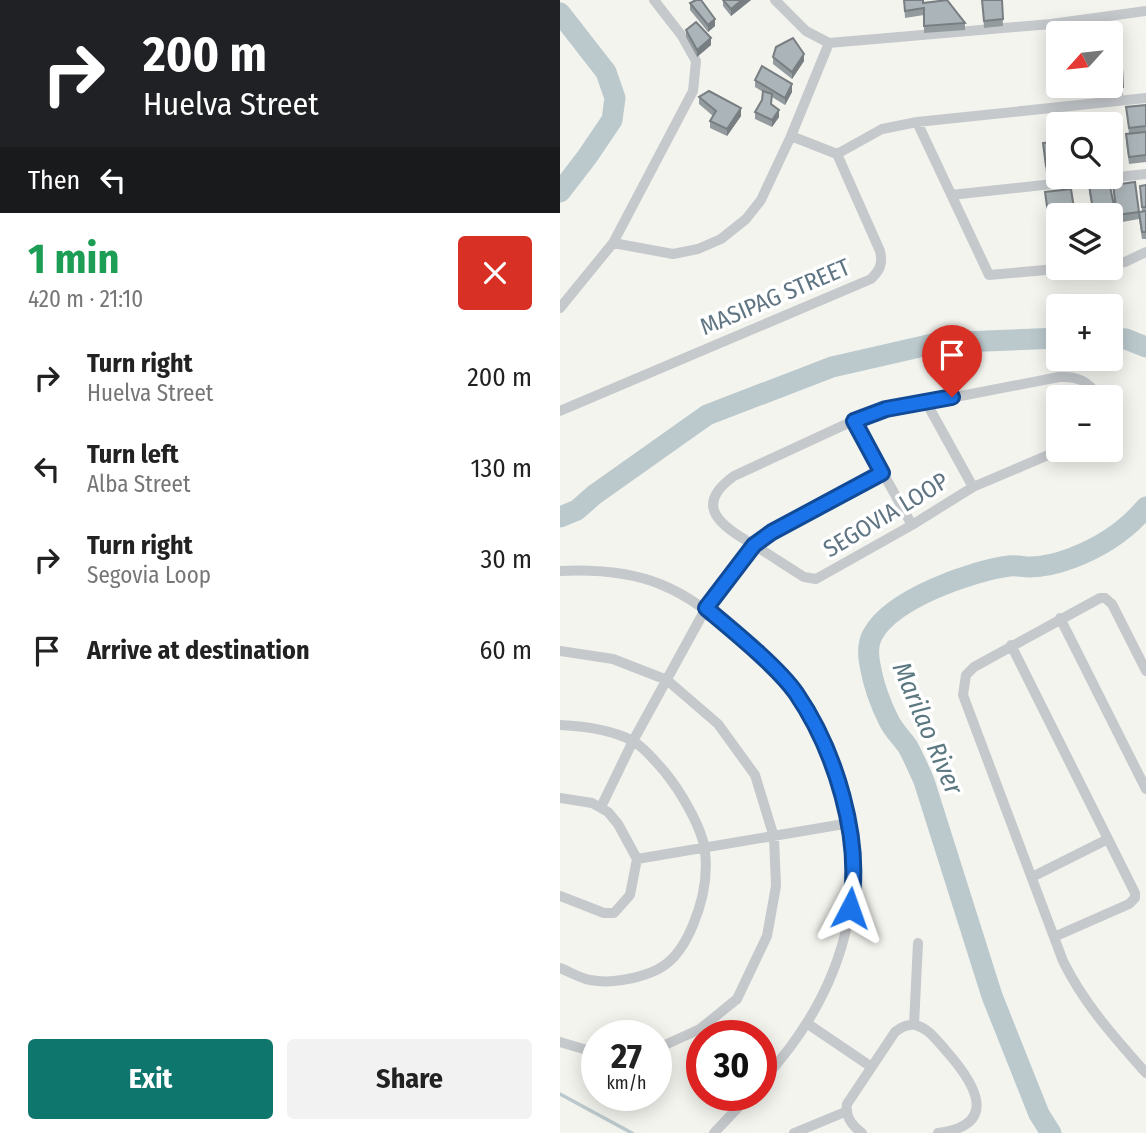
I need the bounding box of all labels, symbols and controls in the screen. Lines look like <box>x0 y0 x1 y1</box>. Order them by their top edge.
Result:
north arrow <box>1046 21 1124 98</box>
map controls <box>1046 21 1123 462</box>
text: 200 m <box>143 25 267 84</box>
icon: right <box>28 28 119 119</box>
text: Huelva Street <box>143 85 319 123</box>
button: search <box>1046 112 1123 189</box>
icon: left <box>94 161 132 199</box>
text: Then <box>28 165 80 196</box>
button: layers <box>1046 203 1123 280</box>
text: 1 min <box>28 234 119 284</box>
button: close <box>458 236 532 310</box>
street label: MASIPAG STREET <box>696 253 854 341</box>
text: 420 m · 21:10 <box>28 285 143 313</box>
button: + <box>1046 294 1123 371</box>
pin <box>922 325 982 397</box>
icon: arrive <box>933 336 971 374</box>
text: Turn right <box>87 348 193 379</box>
icon: right <box>28 359 66 397</box>
text: 200 m <box>467 362 532 393</box>
text: Huelva Street <box>87 379 213 407</box>
button: − <box>1046 385 1123 462</box>
text: Turn left <box>87 439 179 470</box>
icon: left <box>28 450 66 488</box>
text: 130 m <box>470 453 532 484</box>
street label: SEGOVIA LOOP <box>819 467 953 563</box>
text: Alba Street <box>87 470 190 498</box>
text: Turn right <box>87 530 193 561</box>
icon: right <box>28 541 66 579</box>
text: 30 m <box>481 544 532 575</box>
text: Segovia Loop <box>87 561 211 589</box>
icon: arrive <box>28 632 66 670</box>
text: Arrive at destination <box>87 635 310 666</box>
text: 60 m <box>479 635 532 666</box>
water label: Marilao River <box>886 657 970 800</box>
position arrow <box>813 871 887 945</box>
speed limit sign: 30 <box>686 1020 777 1111</box>
text: 27 <box>611 1035 642 1077</box>
button: Exit <box>28 1039 273 1119</box>
button: Share <box>287 1039 532 1119</box>
text: km/h <box>606 1072 647 1094</box>

